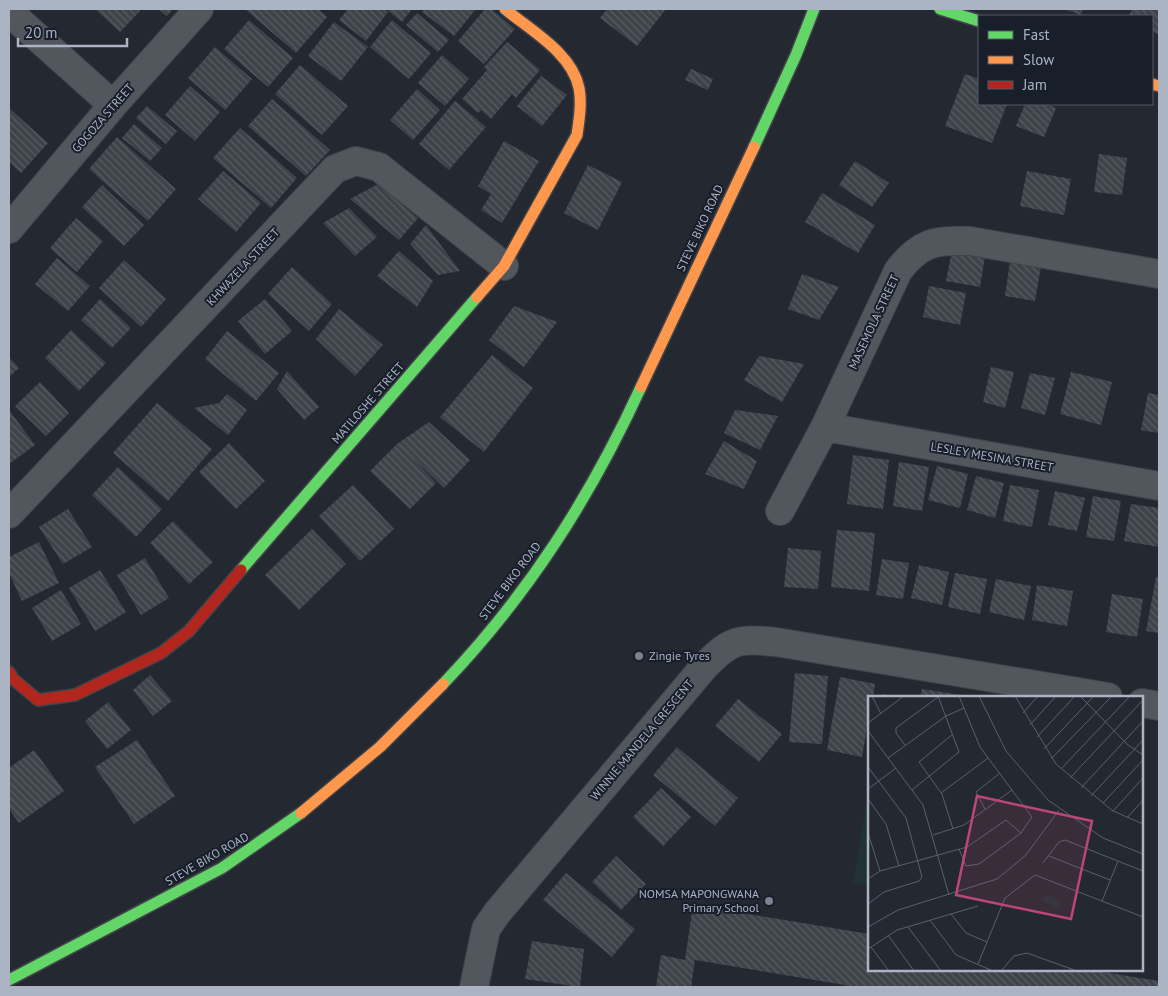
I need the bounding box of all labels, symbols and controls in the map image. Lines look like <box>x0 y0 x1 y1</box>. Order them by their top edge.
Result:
scale bar <box>18 15 126 47</box>
legend <box>978 15 1153 105</box>
text: 20 m <box>25 23 58 42</box>
text: Fast <box>1023 25 1050 44</box>
text: Slow <box>1023 50 1054 69</box>
text: Jam <box>1022 75 1047 94</box>
street label: GOGOZA STREET <box>69 80 137 155</box>
street label: STEVE BIKO ROAD <box>673 182 726 274</box>
street label: KHWAZELA STREET <box>203 225 283 309</box>
street label: MASEMOLA STREET <box>845 272 902 372</box>
street label: MATILOSHE STREET <box>328 359 407 447</box>
street label: LESLEY MESINA STREET <box>929 438 1055 475</box>
street label: STEVE BIKO ROAD <box>475 539 544 623</box>
place label: Zingie Tyres <box>649 648 710 663</box>
marker: Zingie Tyres <box>633 650 645 662</box>
street label: WINNIE MANDELA CRESCENT <box>587 676 697 803</box>
inset map <box>868 696 1143 971</box>
street label: STEVE BIKO ROAD <box>162 829 251 889</box>
place label: NOMSA MAPONGWANA Primary School <box>639 886 759 915</box>
marker: NOMSA MAPONGWANA Primary School <box>763 895 775 907</box>

